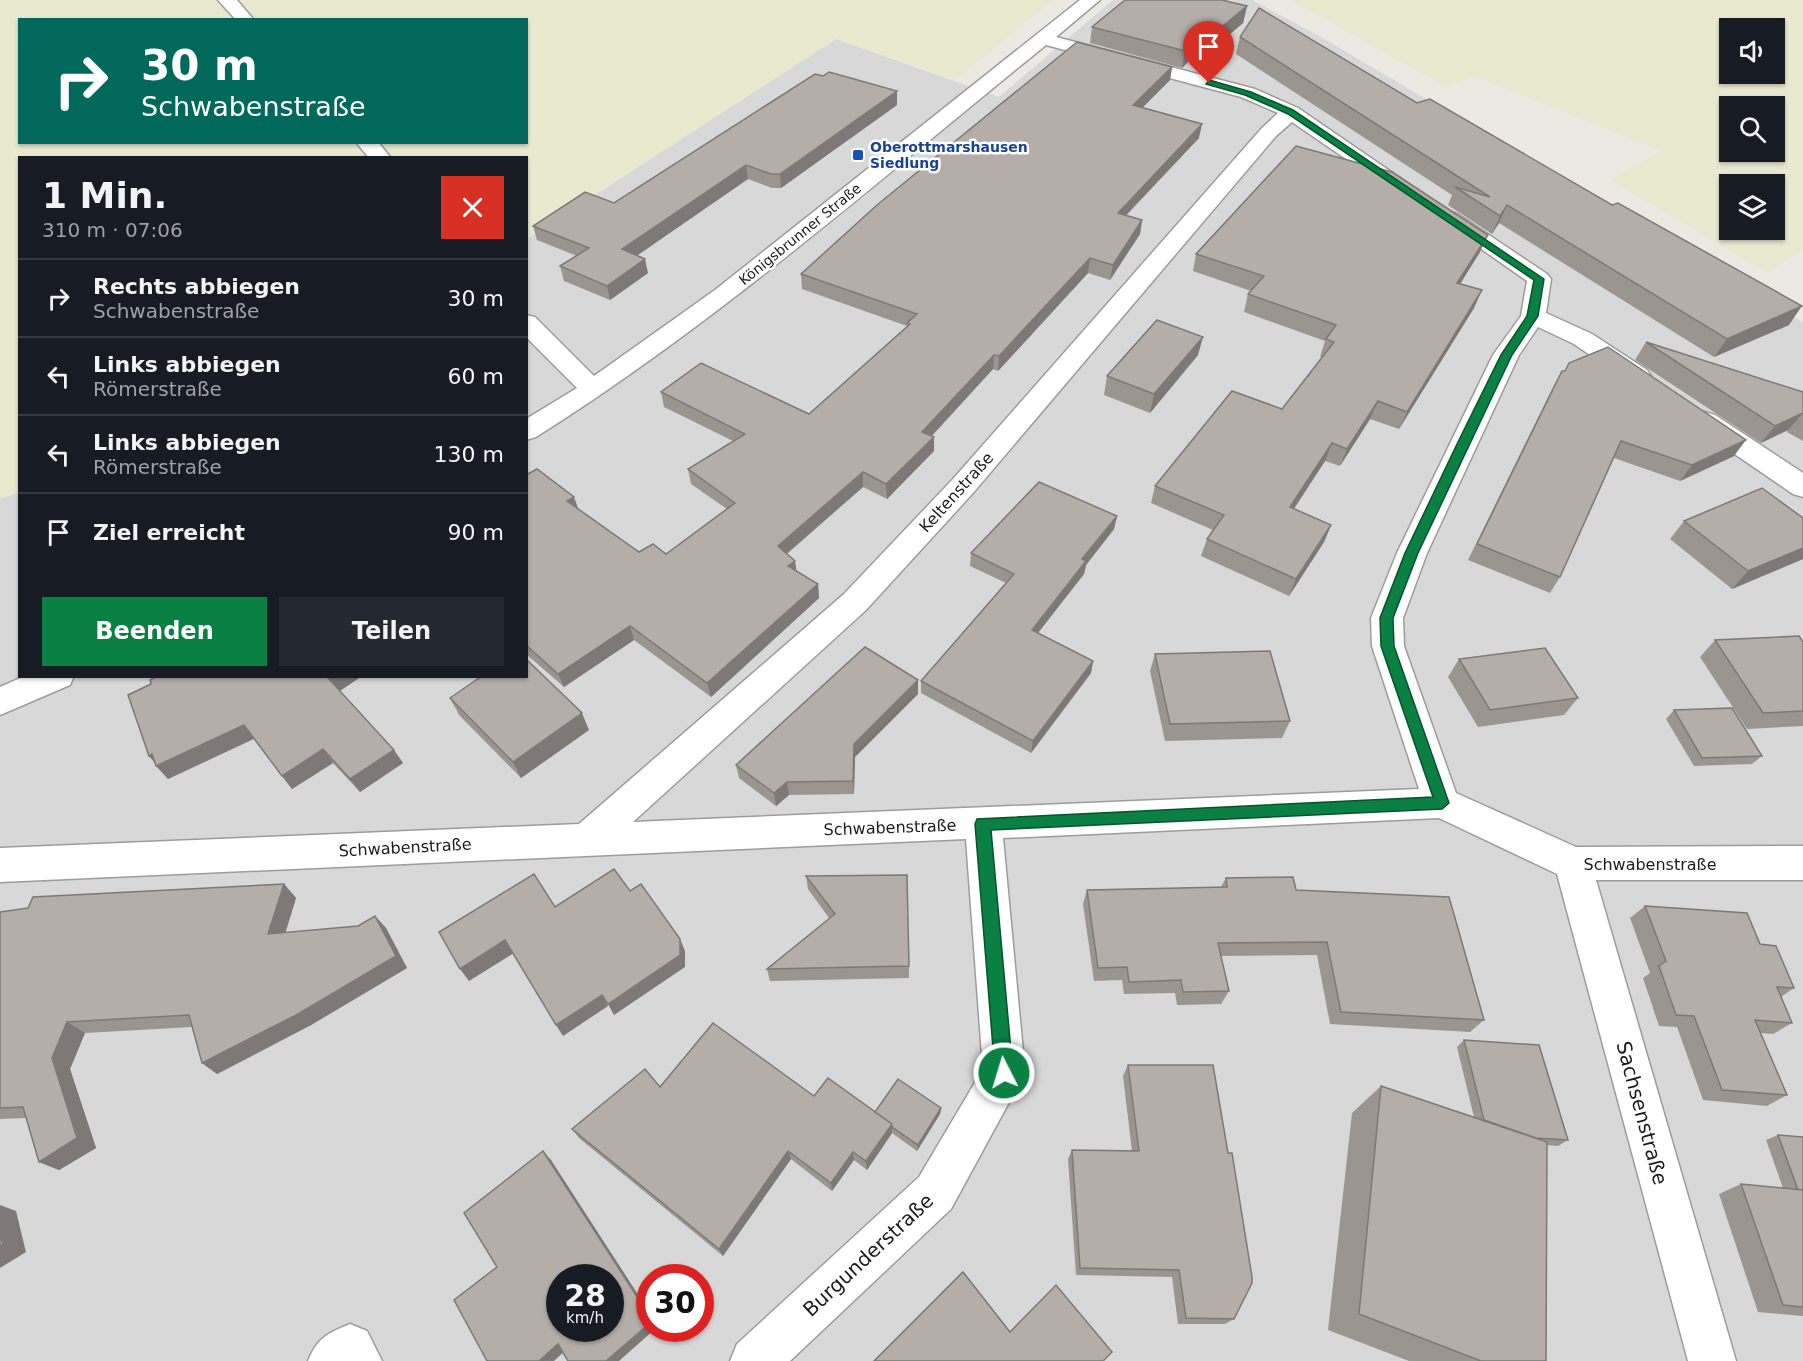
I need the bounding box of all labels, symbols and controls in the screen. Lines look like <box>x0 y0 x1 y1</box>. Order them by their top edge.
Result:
map controls <box>1719 18 1785 240</box>
button: sound <box>1719 18 1785 84</box>
pin <box>1183 21 1234 83</box>
icon: arrive <box>1192 30 1225 63</box>
text: 30 m <box>141 41 258 90</box>
icon: right <box>42 42 120 120</box>
text: Schwabenstraße <box>141 91 366 122</box>
button: search <box>1719 96 1785 162</box>
place label: Oberottmarshausen Siedlung <box>870 139 1028 171</box>
marker: Oberottmarshausen Siedlung <box>851 148 865 162</box>
button: layers <box>1719 174 1785 240</box>
text: 1 Min. <box>42 175 167 216</box>
button: close <box>441 176 504 239</box>
street label: Königsbrunner Straße <box>736 180 864 288</box>
text: 310 m · 07:06 <box>42 218 183 242</box>
text: Rechts abbiegen <box>93 274 300 299</box>
icon: right <box>42 282 75 315</box>
text: 30 m <box>448 286 504 311</box>
text: Schwabenstraße <box>93 299 259 323</box>
text: Links abbiegen <box>93 352 281 377</box>
icon: left <box>42 360 75 393</box>
text: 60 m <box>448 364 504 389</box>
text: Römerstraße <box>93 377 222 401</box>
text: Links abbiegen <box>93 430 281 455</box>
icon: left <box>42 438 75 471</box>
text: 130 m <box>434 442 504 467</box>
street label: Keltenstraße <box>915 448 997 536</box>
text: Römerstraße <box>93 455 222 479</box>
icon: arrive <box>42 516 75 549</box>
text: Ziel erreicht <box>93 520 245 545</box>
text: 90 m <box>448 520 504 545</box>
button: Beenden <box>42 597 267 666</box>
button: Teilen <box>279 597 504 666</box>
street label: Schwabenstraße <box>823 816 957 839</box>
street label: Schwabenstraße <box>338 835 472 860</box>
street label: Schwabenstraße <box>1583 855 1717 874</box>
street label: Sachsenstraße <box>1611 1039 1673 1187</box>
position arrow <box>972 1041 1036 1105</box>
street label: Burgunderstraße <box>798 1189 938 1321</box>
speed limit sign: 30 <box>636 1264 714 1342</box>
text: 28 <box>564 1278 606 1313</box>
text: km/h <box>566 1309 604 1327</box>

